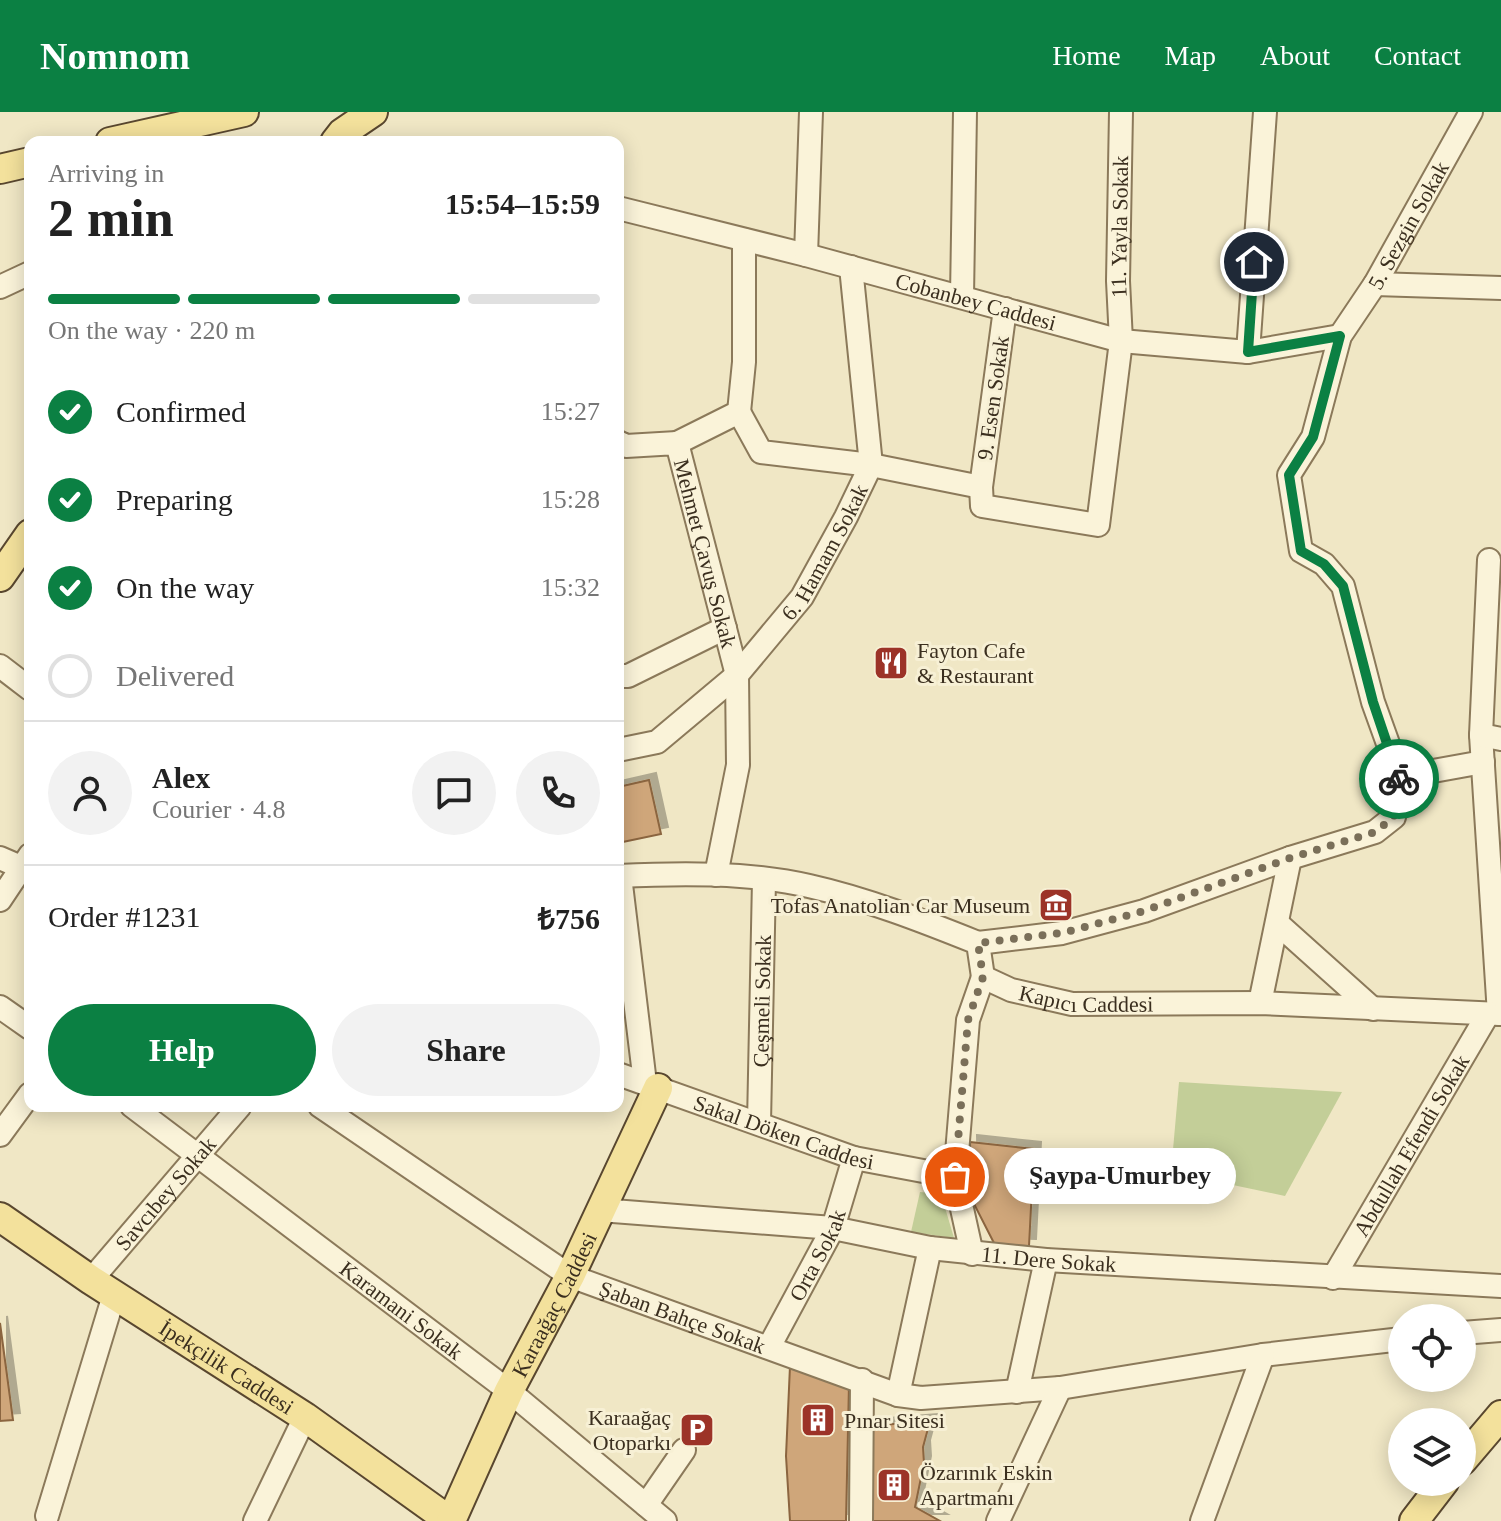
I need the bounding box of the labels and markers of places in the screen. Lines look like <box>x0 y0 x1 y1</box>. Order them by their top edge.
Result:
pin <box>1220 228 1288 296</box>
place label: Fayton Cafe & Restaurant <box>917 638 1034 688</box>
restaurant icon: Fayton Cafe & Restaurant <box>872 644 910 682</box>
museum icon: Tofas Anatolian Car Museum <box>1037 886 1075 924</box>
place label: Tofas Anatolian Car Museum <box>771 893 1030 918</box>
pin <box>921 1143 989 1211</box>
callout: Şaypa-Umurbey <box>1003 1149 1235 1205</box>
building icon: Pınar Sitesi <box>799 1401 837 1439</box>
place label: Karaağaç Otoparkı <box>588 1405 671 1455</box>
place label: Pınar Sitesi <box>844 1408 945 1433</box>
parking icon: Karaağaç Otoparkı <box>678 1411 716 1449</box>
place label: Özarınık Eskin Apartmanı <box>920 1460 1053 1510</box>
building icon: Özarınık Eskin Apartmanı <box>875 1466 913 1504</box>

